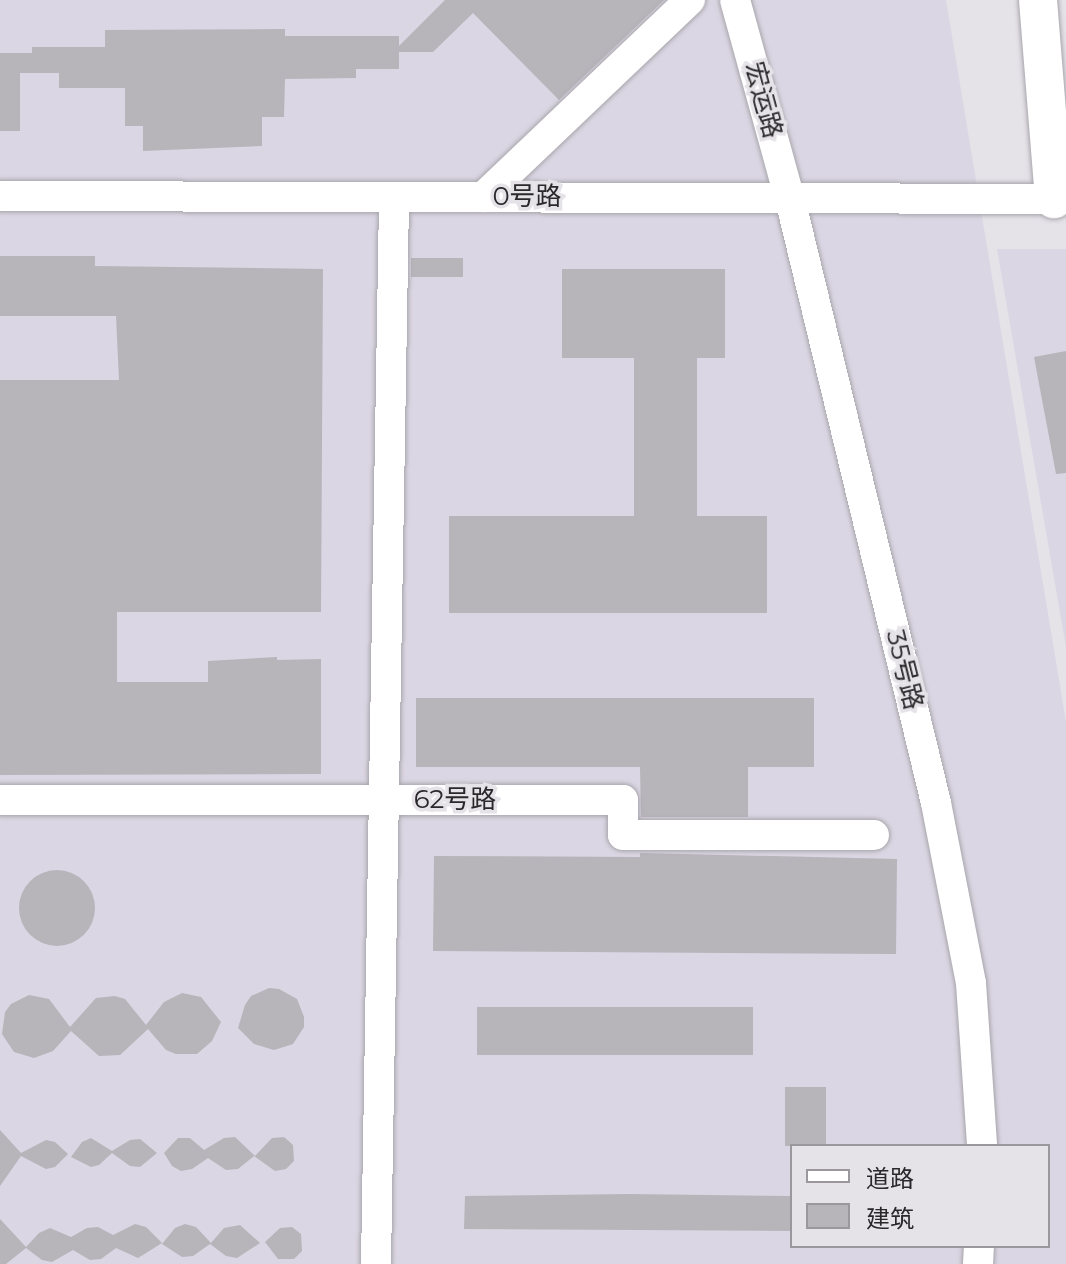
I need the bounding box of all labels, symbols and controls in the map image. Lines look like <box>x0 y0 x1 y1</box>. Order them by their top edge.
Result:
street label: 宏运路 <box>738 58 788 142</box>
street label: 0号路 <box>492 181 562 213</box>
street label: 35号路 <box>879 627 929 713</box>
street label: 62号路 <box>414 784 496 816</box>
legend <box>790 1144 1050 1248</box>
text: 道路 <box>866 1164 914 1193</box>
text: 建筑 <box>866 1204 914 1233</box>

